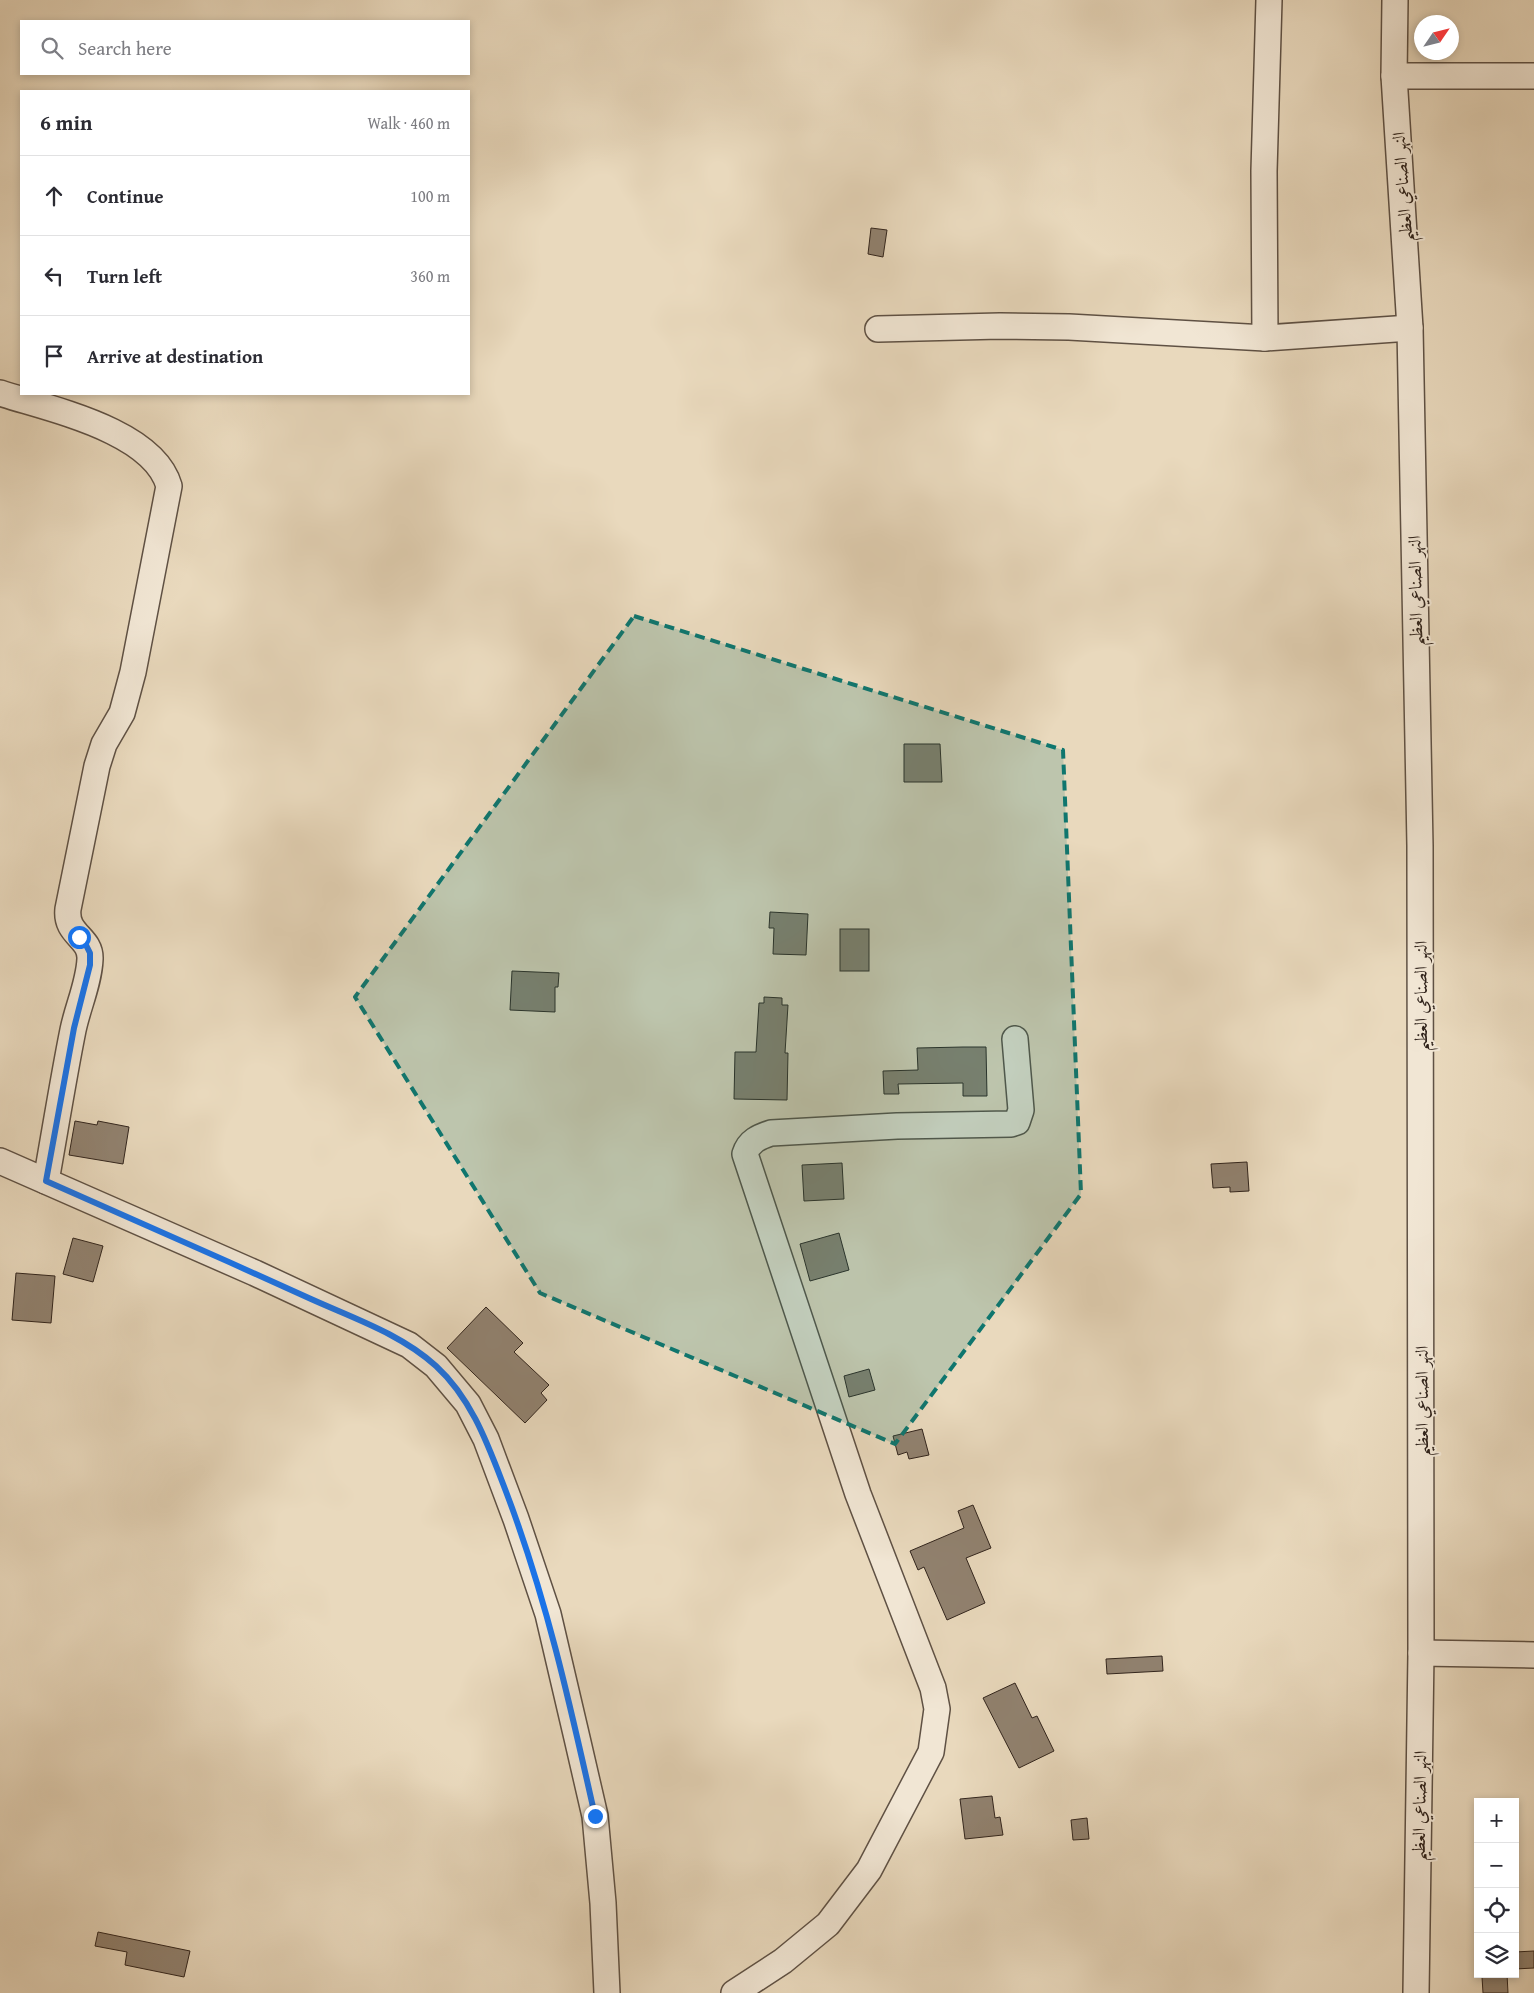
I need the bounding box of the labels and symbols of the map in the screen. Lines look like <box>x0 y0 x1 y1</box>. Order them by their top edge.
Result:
north arrow <box>1414 15 1459 60</box>
street label: النهر الصناعي العظيم <box>1385 130 1424 243</box>
street label: النهر الصناعي العظيم <box>1401 535 1434 647</box>
route start <box>68 926 91 949</box>
street label: النهر الصناعي العظيم <box>1407 940 1439 1051</box>
street label: النهر الصناعي العظيم <box>1408 1345 1440 1456</box>
street label: النهر الصناعي العظيم <box>1405 1750 1438 1862</box>
route end <box>584 1805 607 1828</box>

